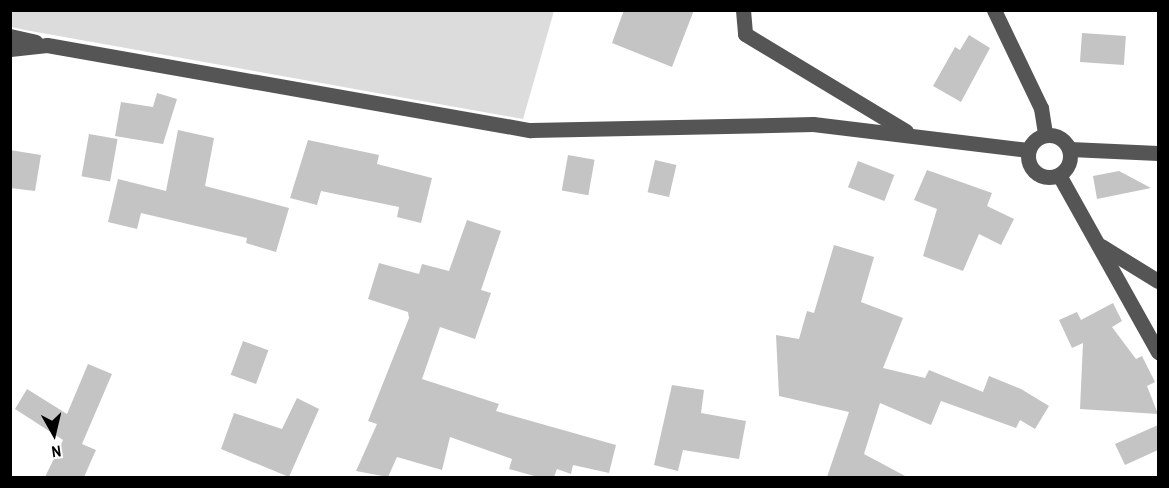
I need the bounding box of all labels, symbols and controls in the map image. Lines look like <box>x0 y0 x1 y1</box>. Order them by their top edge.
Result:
north arrow <box>24 404 84 464</box>
text: N <box>50 440 63 463</box>

